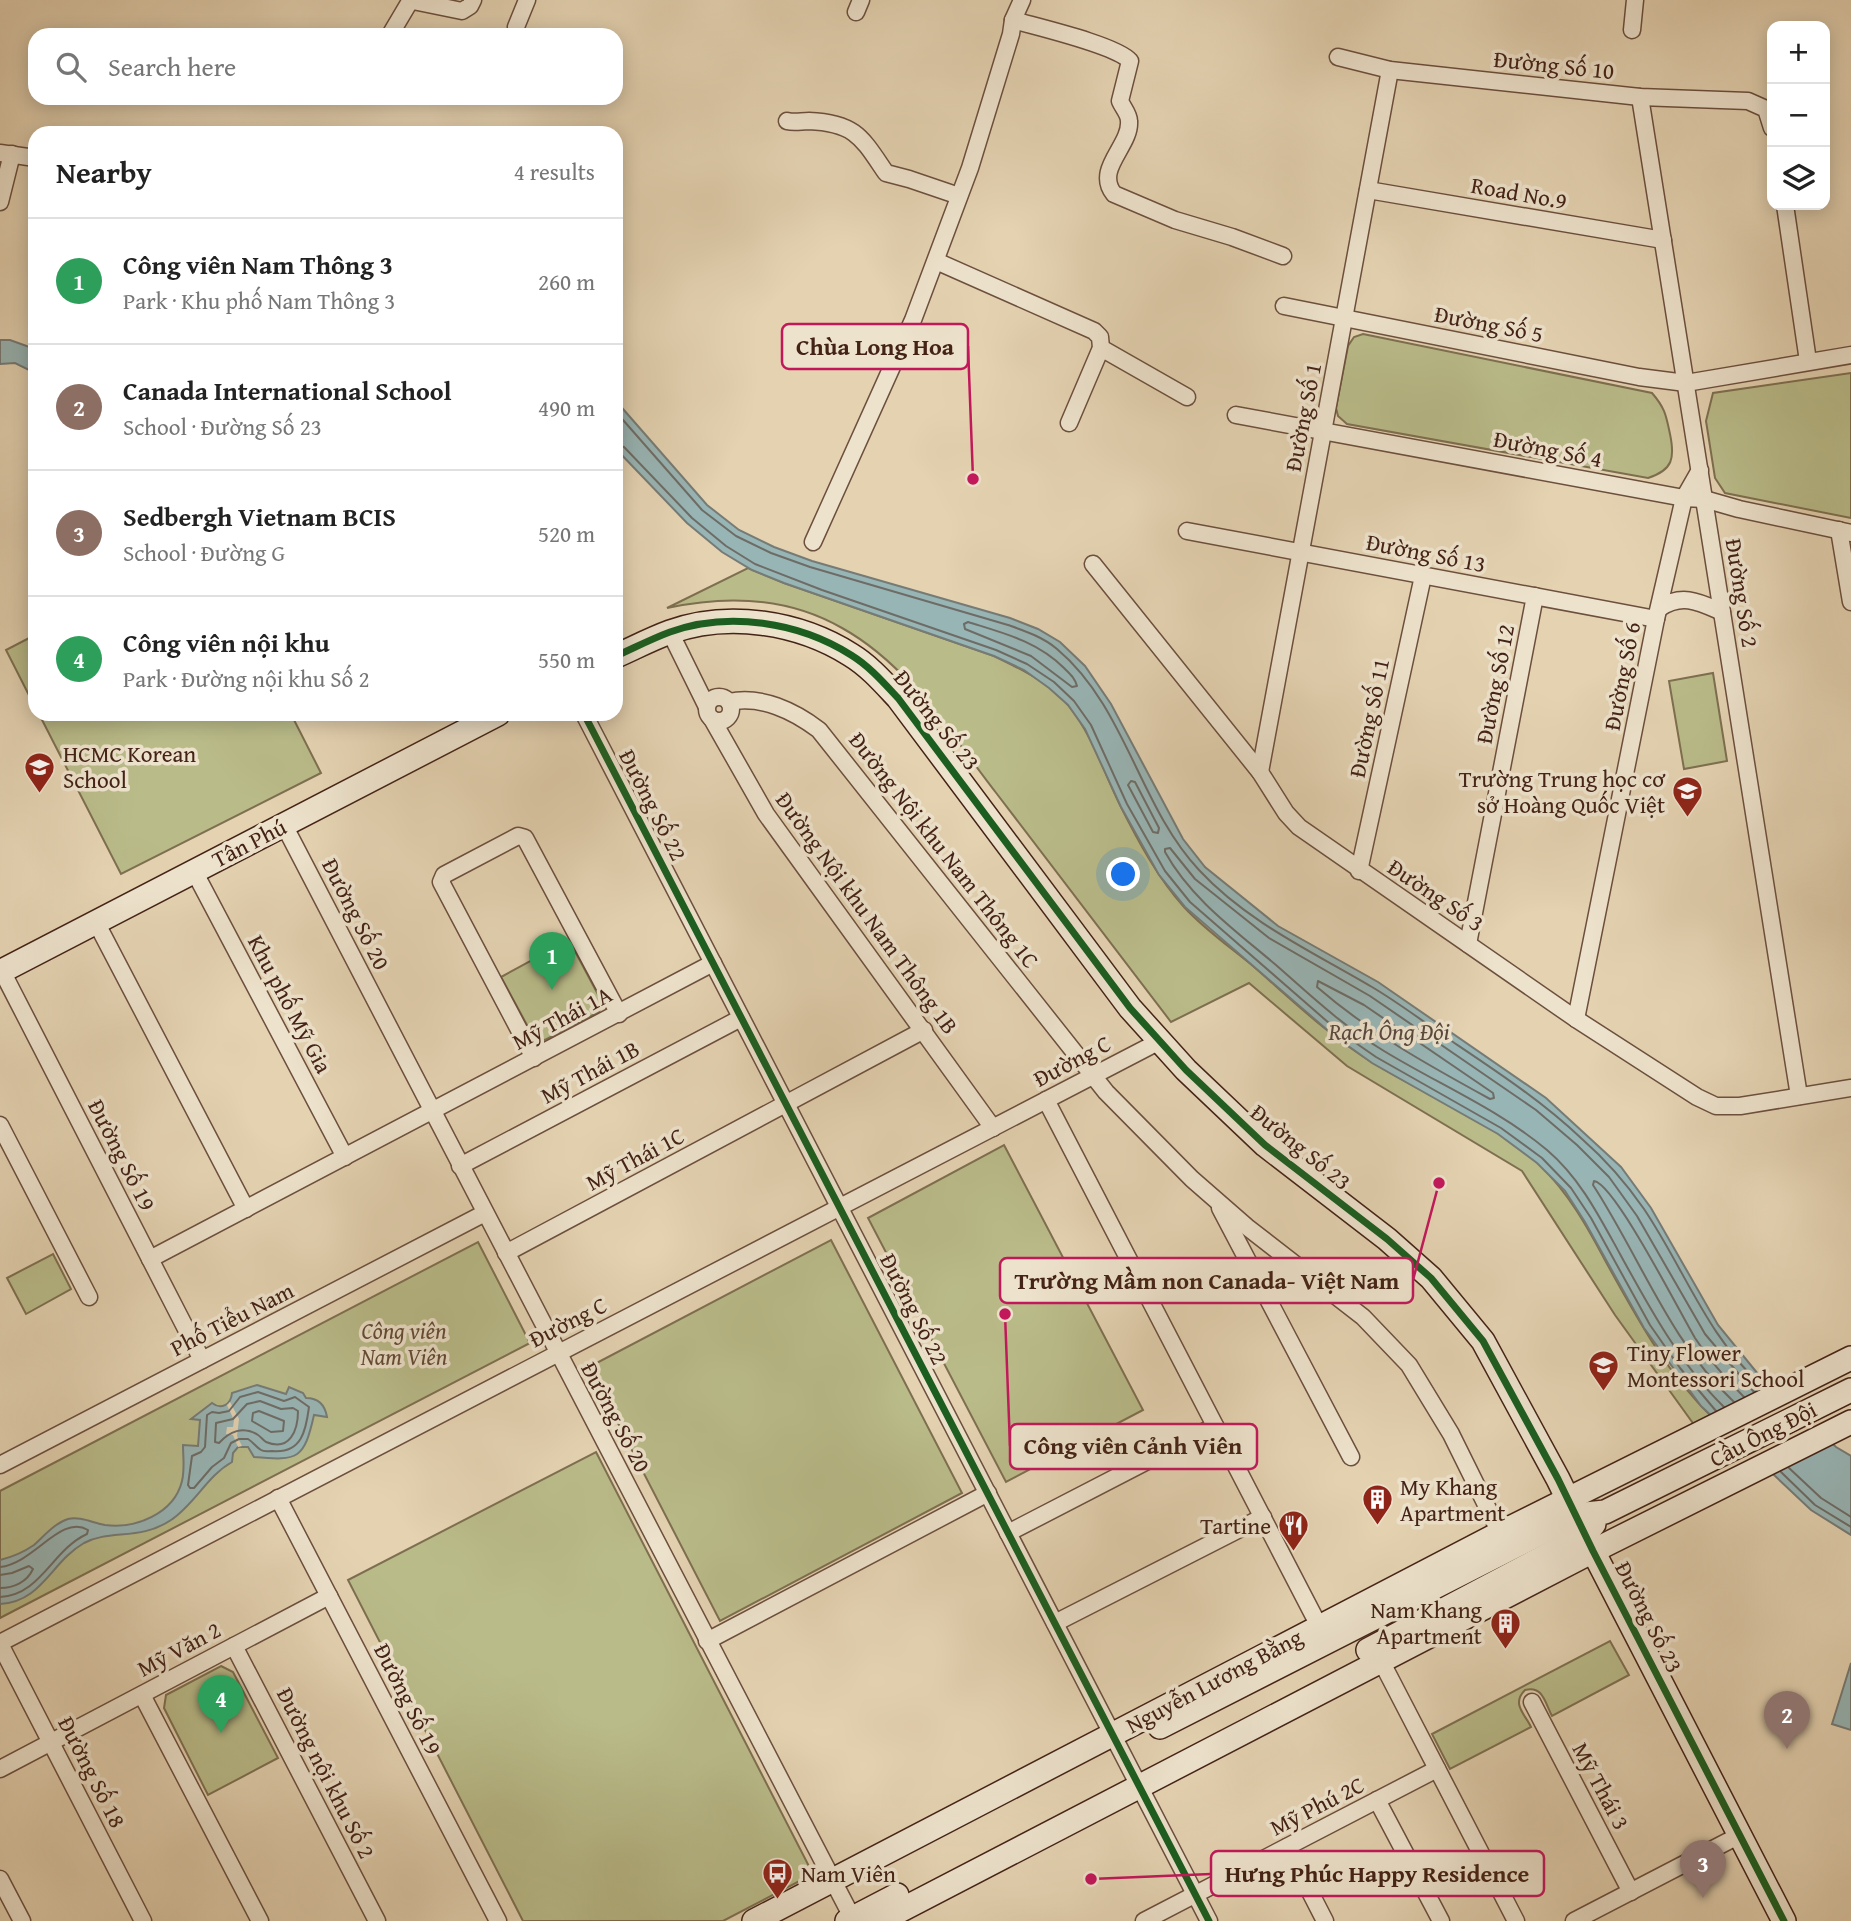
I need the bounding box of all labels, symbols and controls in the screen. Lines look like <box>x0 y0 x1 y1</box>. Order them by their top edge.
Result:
map controls <box>1767 21 1830 210</box>
button: + <box>1767 21 1830 84</box>
search box <box>28 28 623 105</box>
street label: Đường Số 10 <box>1492 42 1616 87</box>
text: Search here <box>108 47 236 86</box>
icon: search <box>52 48 90 86</box>
button: − <box>1767 84 1830 147</box>
button: layers <box>1767 147 1830 210</box>
text: Nearby <box>56 150 152 194</box>
text: 4 results <box>514 155 595 188</box>
street label: Road No.9 <box>1469 168 1570 217</box>
text: Công viên Nam Thông 3 <box>123 245 393 284</box>
text: 1 <box>73 265 85 298</box>
text: 260 m <box>538 265 595 298</box>
text: Park · Khu phố Nam Thông 3 <box>123 284 395 317</box>
street label: Đường Số 5 <box>1432 297 1546 350</box>
callout: Chùa Long Hoa <box>782 324 968 369</box>
text: Chùa Long Hoa <box>796 329 955 364</box>
street label: Đường Số 1 <box>1276 360 1329 474</box>
text: Canada International School <box>123 371 452 410</box>
text: 2 <box>73 391 85 424</box>
text: 490 m <box>538 391 595 424</box>
text: School · Đường Số 23 <box>123 410 322 443</box>
street label: Đường Số 4 <box>1491 422 1605 475</box>
text: Sedbergh Vietnam BCIS <box>123 497 396 536</box>
text: 3 <box>73 517 85 550</box>
text: 520 m <box>538 517 595 550</box>
street label: Đường Số 13 <box>1364 525 1489 580</box>
text: School · Đường G <box>123 536 285 569</box>
street label: Đường Số 2 <box>1718 536 1767 650</box>
street label: Đường Số 6 <box>1595 619 1648 733</box>
street label: Đường Số 12 <box>1467 621 1522 746</box>
text: Công viên nội khu <box>123 623 330 662</box>
text: 4 <box>73 643 85 676</box>
text: 550 m <box>538 643 595 676</box>
street label: Đường Số 11 <box>1340 655 1397 780</box>
text: Park · Đường nội khu Số 2 <box>123 662 369 695</box>
street label: Đường Số 23 <box>887 662 988 777</box>
street label: Đường Nội khu Nam Thông 1C <box>842 725 1047 975</box>
place label: HCMC Korean School <box>63 737 196 796</box>
street label: Đường Số 22 <box>611 743 696 866</box>
school or university icon: HCMC Korean School <box>23 750 57 794</box>
place label: Trường Trung học cơ sở Hoàng Quốc Việt <box>1459 762 1666 821</box>
school or university icon: Trường Trung học cơ sở Hoàng Quốc Việt <box>1671 775 1705 819</box>
street label: Đường Nội khu Nam Thông 1B <box>768 785 967 1041</box>
street label: Tân Phú <box>206 810 292 875</box>
street label: Đường Số 3 <box>1382 850 1491 939</box>
street label: Đường Số 20 <box>314 852 399 975</box>
your location <box>1106 857 1140 891</box>
street label: Khu phố Mỹ Gia <box>240 929 341 1079</box>
pin: 1 <box>529 932 575 990</box>
street label: Mỹ Thái 1A <box>506 977 617 1058</box>
water label: Rạch Ông Đội <box>1327 1014 1450 1049</box>
street label: Đường C <box>1027 1026 1116 1095</box>
street label: Mỹ Thái 1B <box>534 1032 645 1111</box>
street label: Đường Số 19 <box>80 1093 165 1216</box>
street label: Đường Số 23 <box>1244 1096 1359 1197</box>
street label: Mỹ Thái 1C <box>580 1119 690 1198</box>
street label: Đường Số 22 <box>872 1247 957 1370</box>
callout: Trường Mầm non Canada- Việt Nam <box>1000 1258 1413 1303</box>
text: Trường Mầm non Canada- Việt Nam <box>1015 1263 1400 1298</box>
street label: Phố Tiểu Nam <box>164 1273 299 1364</box>
street label: Đường C <box>523 1288 612 1355</box>
park label: Công viên Nam Viên <box>360 1314 448 1373</box>
place label: Tiny Flower Montessori School <box>1627 1336 1804 1395</box>
school or university icon: Tiny Flower Montessori School <box>1587 1349 1621 1393</box>
street label: Đường Số 20 <box>573 1356 659 1478</box>
street label: Cầu Ông Đội <box>1703 1392 1822 1475</box>
callout: Công viên Cảnh Viên <box>1010 1424 1257 1469</box>
text: Công viên Cảnh Viên <box>1024 1428 1242 1463</box>
place label: My Khang Apartment <box>1400 1470 1505 1529</box>
building icon: My Khang Apartment <box>1360 1483 1394 1527</box>
place label: Tartine <box>1200 1509 1271 1542</box>
restaurant icon: Tartine <box>1277 1509 1311 1553</box>
street label: Đường Số 23 <box>1607 1555 1692 1678</box>
place label: Nam Khang Apartment <box>1370 1593 1483 1652</box>
building icon: Nam Khang Apartment <box>1488 1606 1522 1650</box>
street label: Mỹ Văn 2 <box>131 1613 226 1684</box>
street label: Nguyễn Lương Bằng <box>1120 1620 1308 1741</box>
street label: Đường Số 19 <box>366 1637 451 1760</box>
pin: 4 <box>198 1675 244 1733</box>
street label: Đường nội khu Số 2 <box>269 1681 384 1864</box>
pin: 2 <box>1764 1691 1810 1749</box>
street label: Đường Số 18 <box>50 1710 135 1833</box>
street label: Mỹ Thái 3 <box>1565 1736 1638 1835</box>
street label: Mỹ Phú 2C <box>1264 1768 1370 1843</box>
pin: 3 <box>1680 1840 1726 1898</box>
callout: Hưng Phúc Happy Residence <box>1211 1851 1544 1896</box>
text: Hưng Phúc Happy Residence <box>1225 1856 1530 1891</box>
bus stop icon: Nam Viên <box>761 1857 795 1901</box>
place label: Nam Viên <box>801 1857 896 1890</box>

